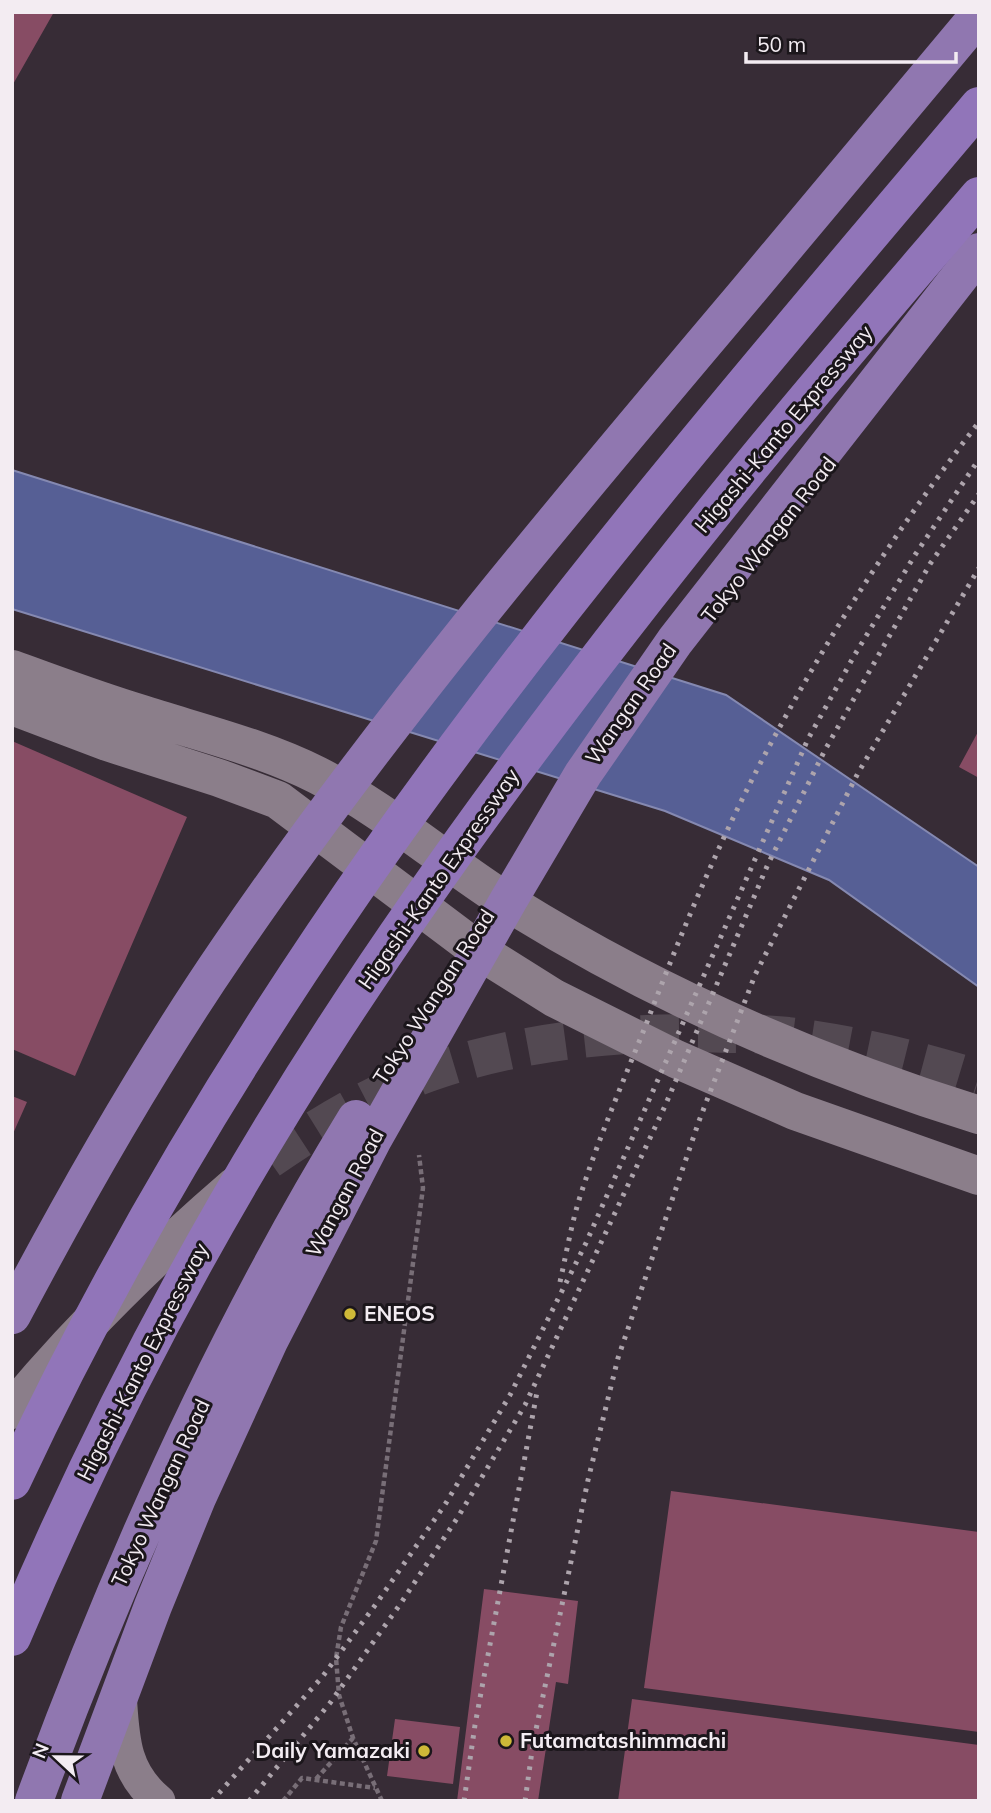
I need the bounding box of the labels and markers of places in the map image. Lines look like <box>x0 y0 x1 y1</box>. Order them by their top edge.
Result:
place label: ENEOS <box>364 1300 435 1326</box>
marker: ENEOS <box>342 1306 358 1322</box>
place label: Futamatashimmachi <box>520 1727 726 1753</box>
marker: Futamatashimmachi <box>498 1733 514 1749</box>
place label: Daily Yamazaki <box>255 1737 410 1763</box>
marker: Daily Yamazaki <box>416 1743 432 1759</box>

